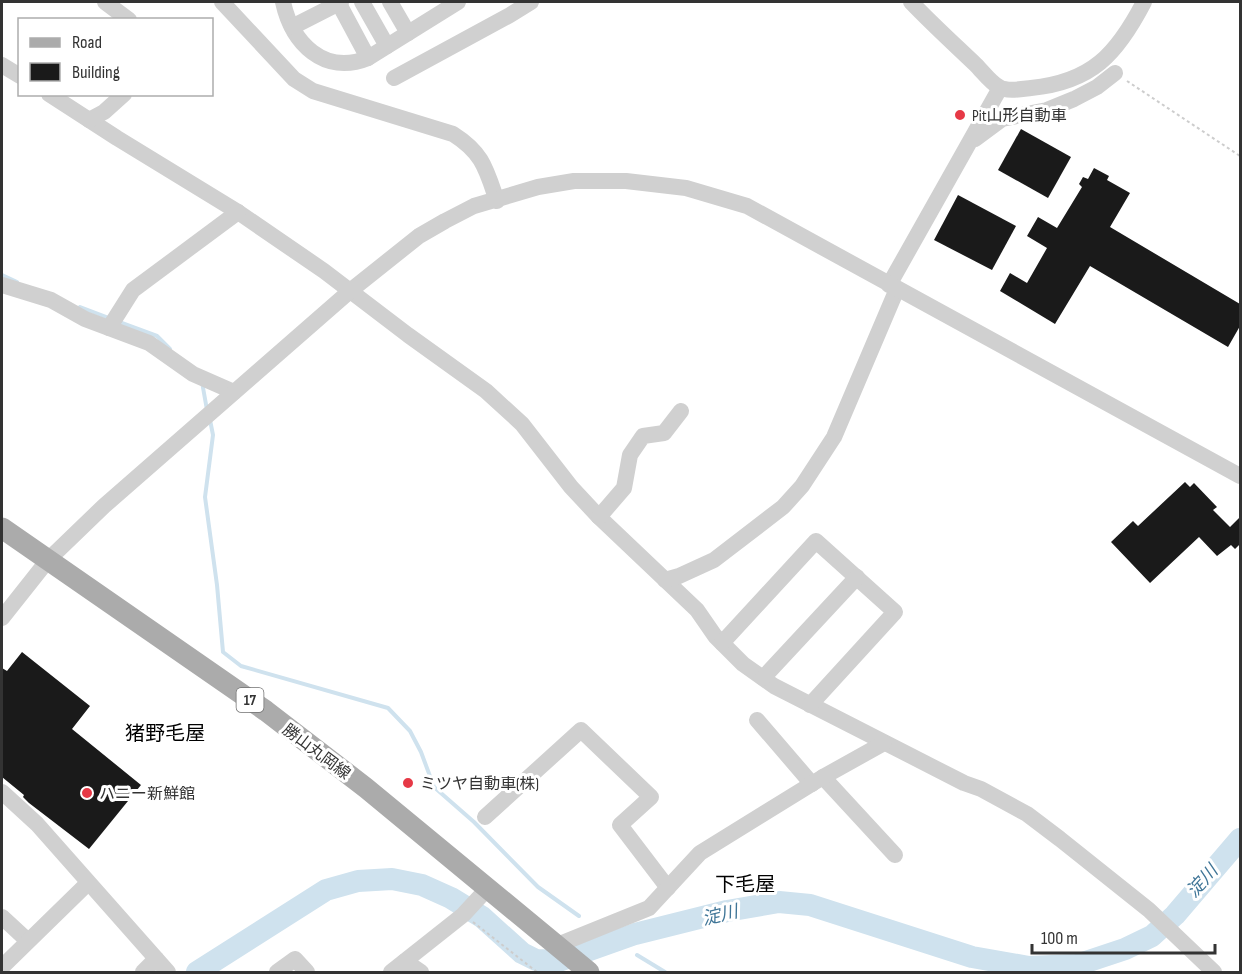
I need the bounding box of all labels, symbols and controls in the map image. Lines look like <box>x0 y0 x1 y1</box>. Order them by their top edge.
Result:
legend <box>18 18 213 96</box>
text: Road <box>72 32 102 53</box>
text: Building <box>72 62 120 83</box>
place label: Pit山形自動車 <box>972 107 1067 126</box>
marker: Pit山形自動車 <box>953 108 967 122</box>
road number: 17 <box>236 688 264 712</box>
street label: 勝山丸岡線 <box>278 721 354 784</box>
district label: 猪野毛屋 <box>125 722 205 746</box>
place label: ミツヤ自動車(株) <box>420 775 539 794</box>
marker: ミツヤ自動車(株) <box>401 776 415 790</box>
place label: ハニー新鮮館 <box>99 785 195 804</box>
marker: ハニー新鮮館 <box>80 786 94 800</box>
water label: 淀川 <box>1183 859 1224 902</box>
district label: 下毛屋 <box>715 873 775 897</box>
water label: 淀川 <box>700 901 742 930</box>
scale bar <box>1032 917 1215 955</box>
text: 100 m <box>1041 928 1078 949</box>

